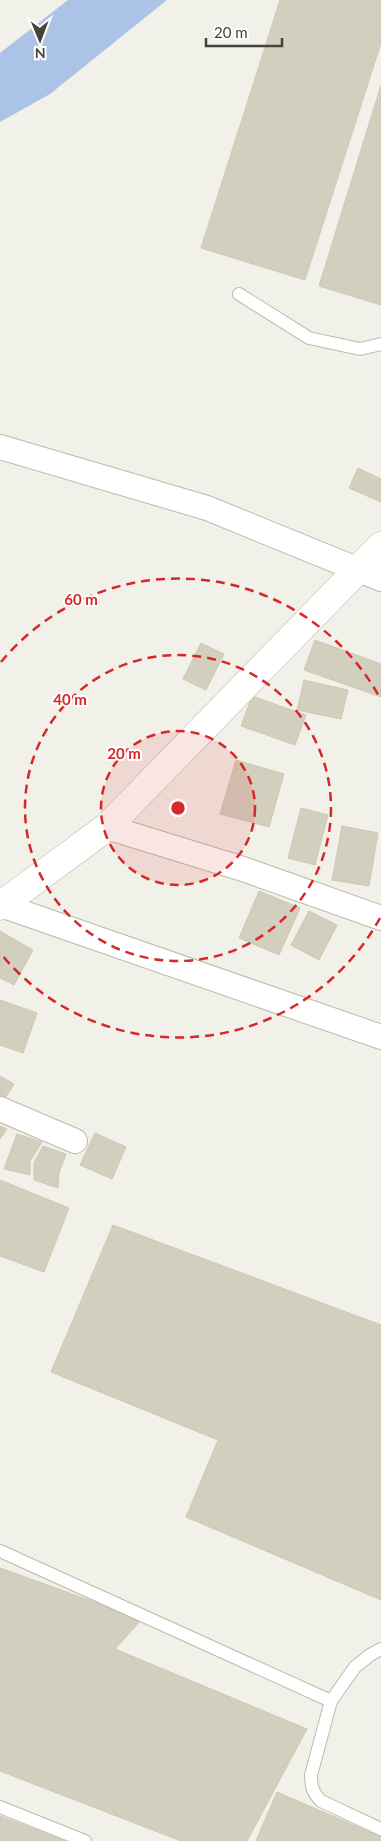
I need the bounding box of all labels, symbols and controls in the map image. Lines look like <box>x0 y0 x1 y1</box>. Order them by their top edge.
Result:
north arrow <box>15 15 65 65</box>
scale bar <box>206 15 282 47</box>
text: 20 m <box>214 23 248 41</box>
text: N <box>35 45 46 62</box>
text: 60 m <box>64 590 98 608</box>
text: 40 m <box>53 690 87 708</box>
text: 20 m <box>107 744 141 762</box>
centre of rings <box>169 799 187 817</box>

